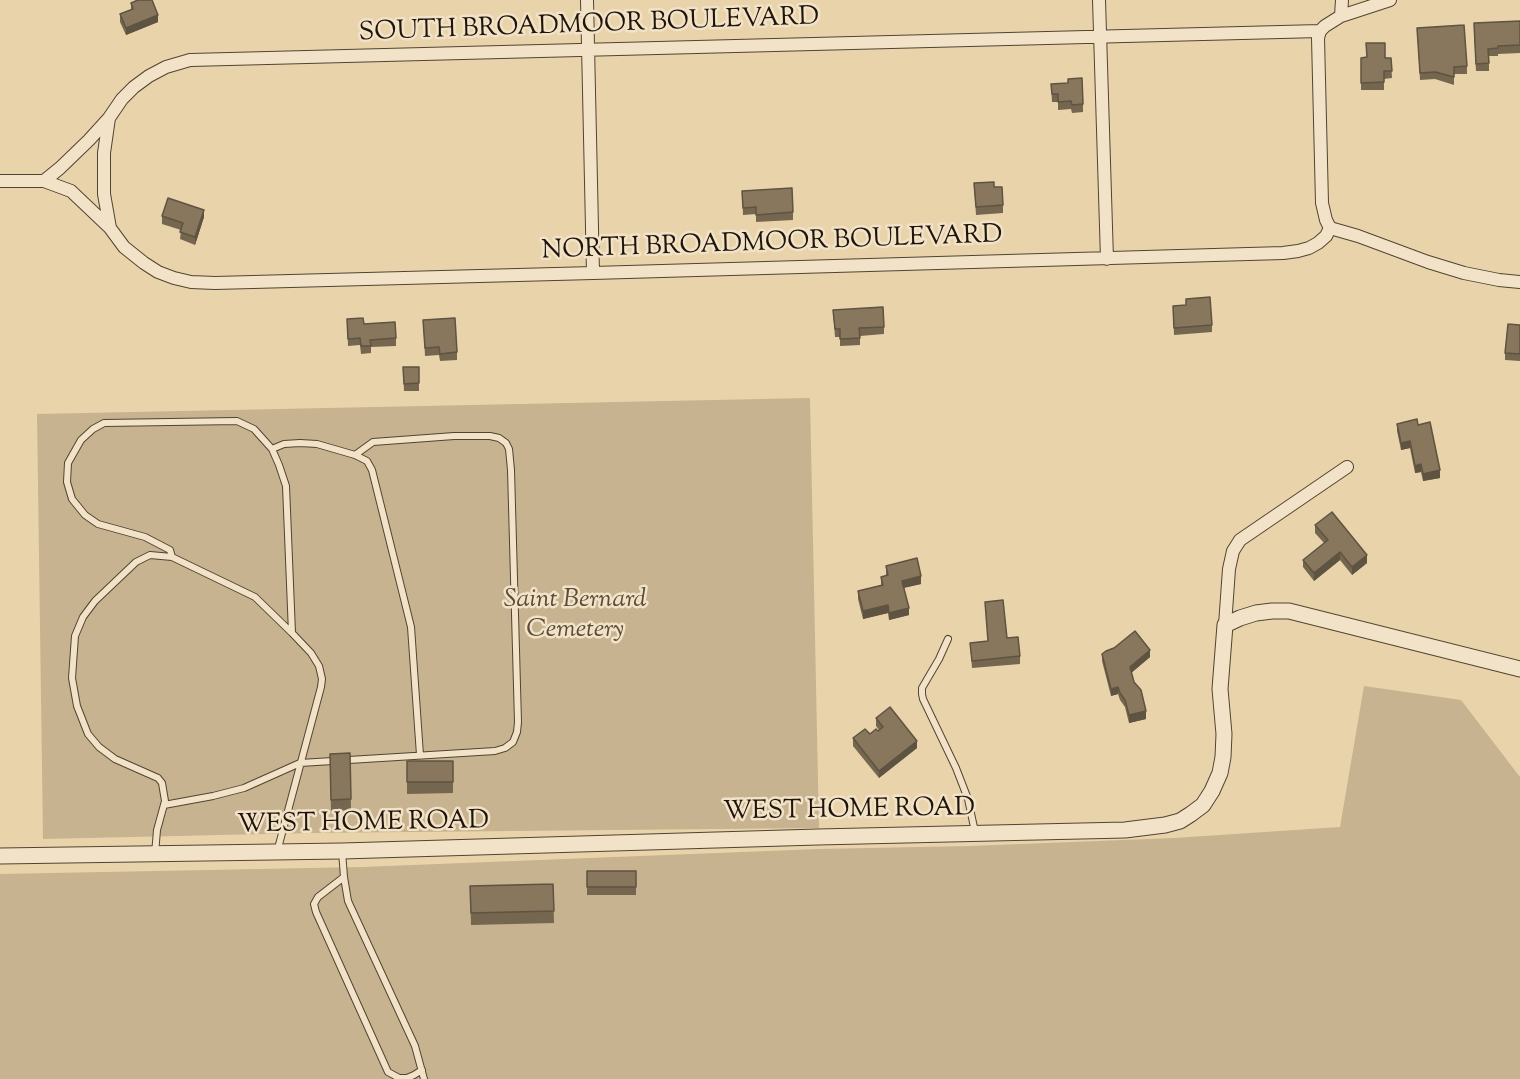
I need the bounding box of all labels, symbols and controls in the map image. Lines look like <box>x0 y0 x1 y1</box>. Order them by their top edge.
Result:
street label: SOUTH BROADMOOR BOULEVARD <box>358 3 820 51</box>
street label: NORTH BROADMOOR BOULEVARD <box>541 221 1003 269</box>
park label: Saint Bernard Cemetery <box>504 586 646 648</box>
street label: WEST HOME ROAD <box>723 794 975 830</box>
street label: WEST HOME ROAD <box>237 807 489 843</box>

